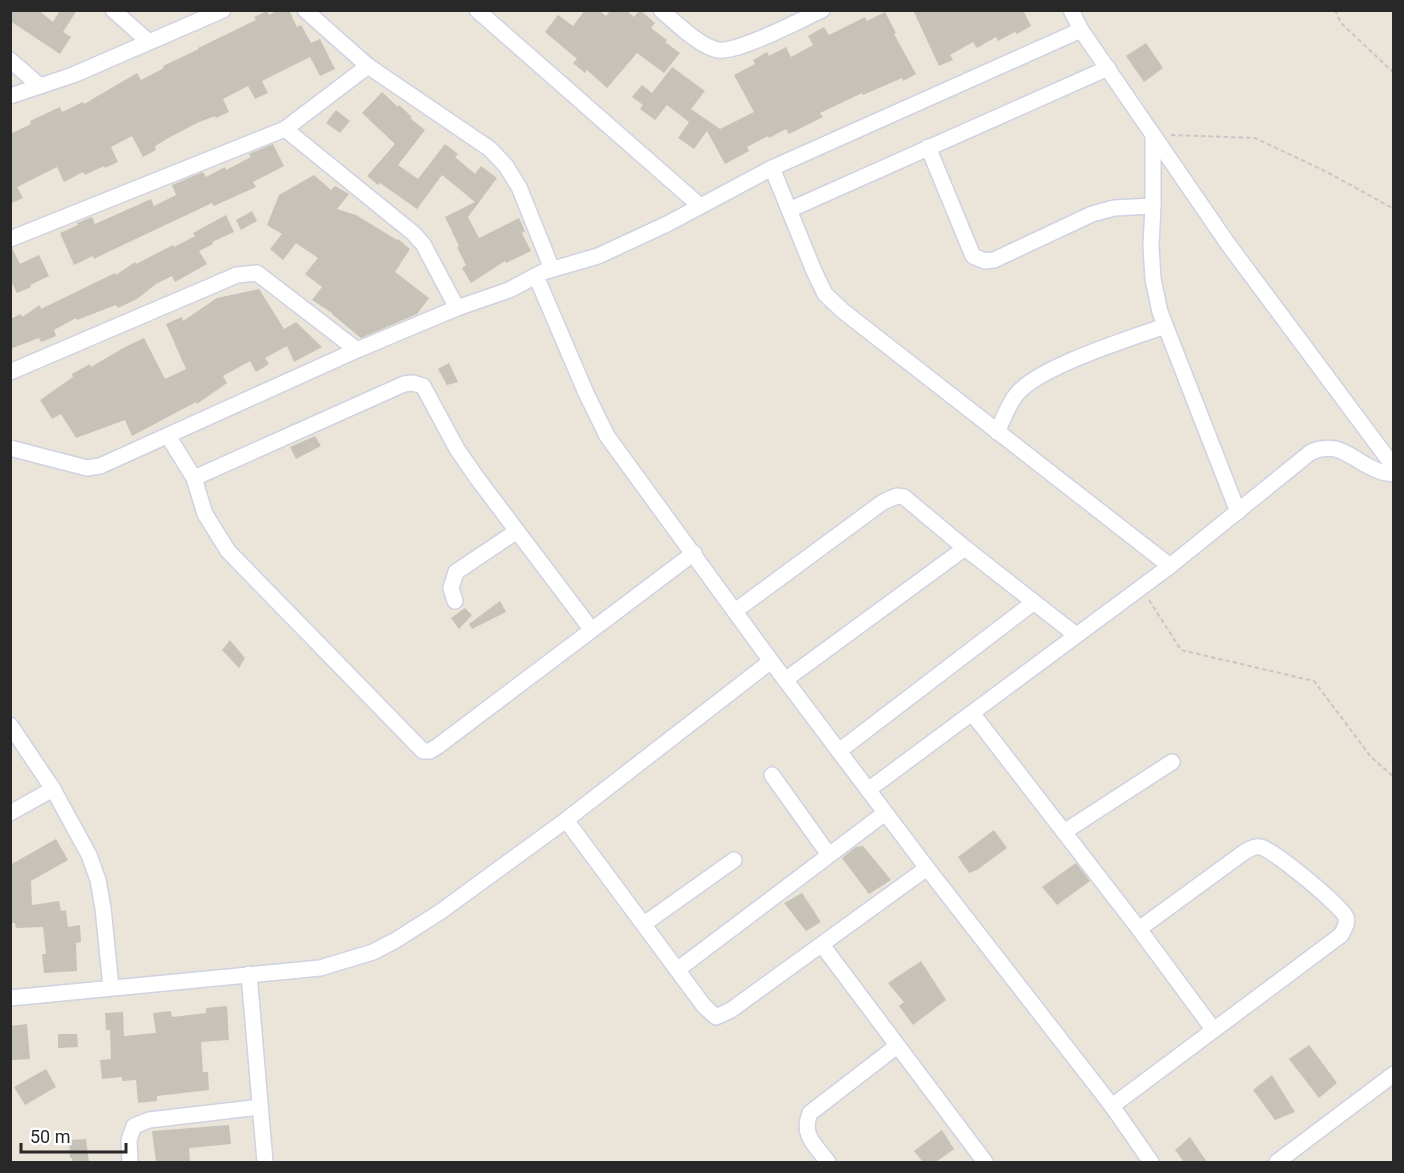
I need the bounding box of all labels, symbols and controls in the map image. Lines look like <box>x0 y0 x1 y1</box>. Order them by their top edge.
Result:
scale bar <box>21 1116 126 1154</box>
text: 50 m <box>30 1126 70 1147</box>

